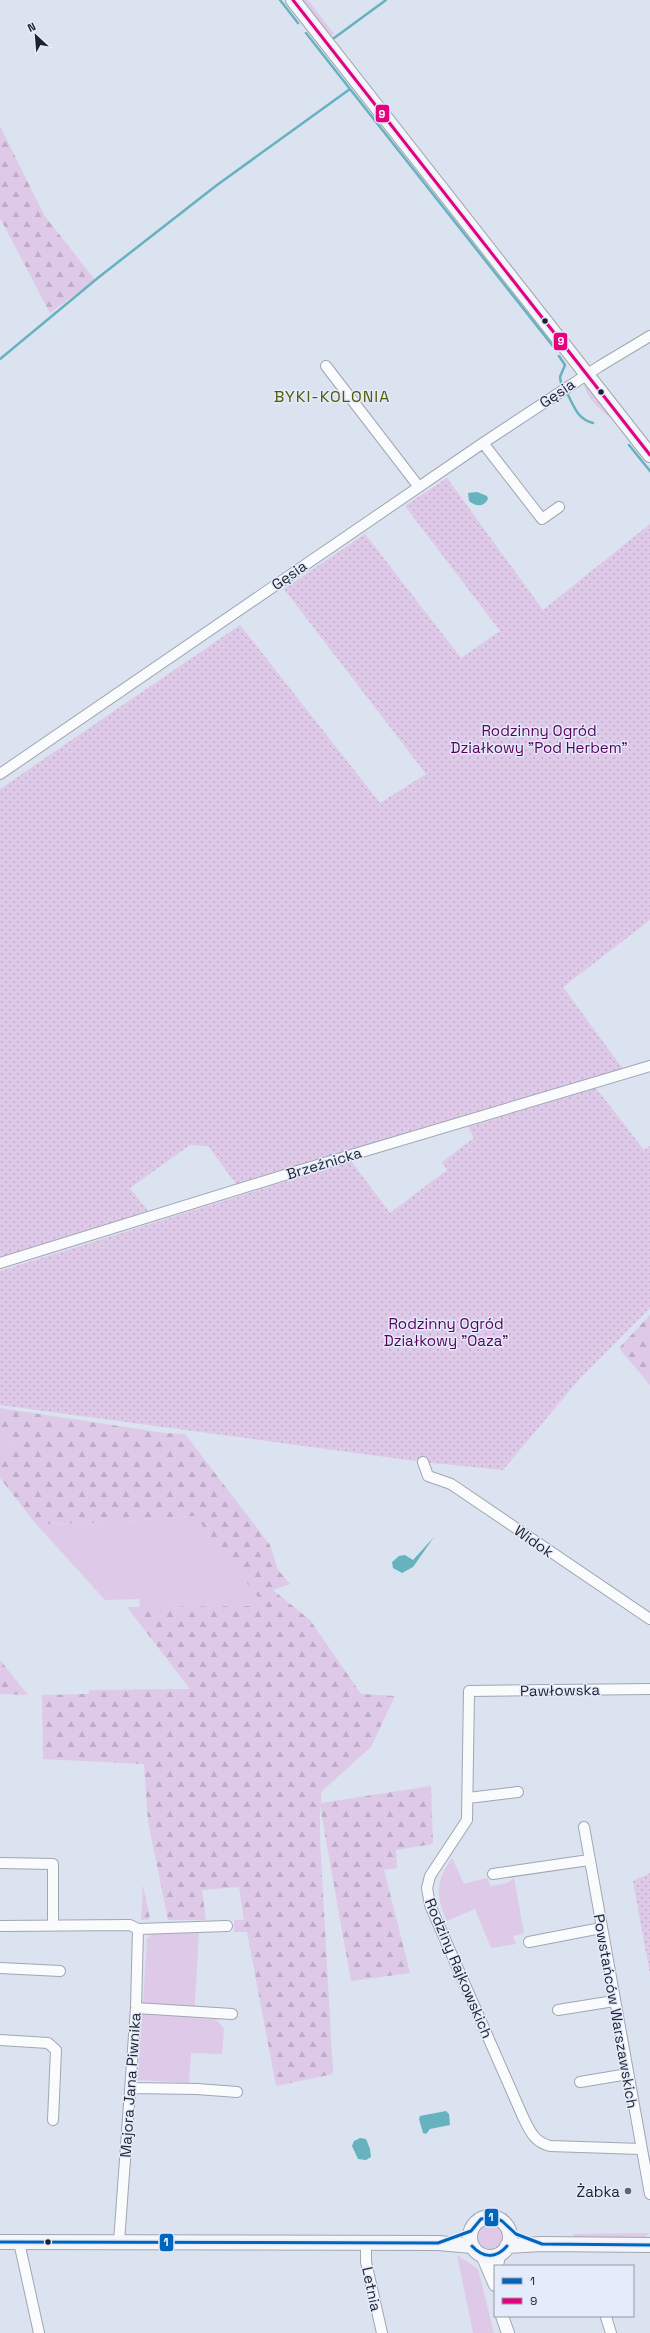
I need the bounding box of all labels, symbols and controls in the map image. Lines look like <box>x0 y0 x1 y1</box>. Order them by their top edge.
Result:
north arrow <box>16 16 56 56</box>
text: N <box>25 19 38 35</box>
line badge: 9 <box>375 104 390 123</box>
text: 9 <box>379 107 386 121</box>
unlabelled marker <box>540 316 550 326</box>
line badge: 9 <box>553 332 568 351</box>
text: 9 <box>558 334 565 348</box>
street label: Gęsia <box>536 374 579 412</box>
district label: BYKI-KOLONIA <box>274 386 390 407</box>
unlabelled marker <box>596 387 606 397</box>
street label: Gęsia <box>268 556 311 594</box>
park label: Rodzinny Ogród Działkowy "Pod Herbem" <box>450 721 628 757</box>
street label: Brzeźnicka <box>284 1142 364 1183</box>
park label: Rodzinny Ogród Działkowy "Oaza" <box>384 1314 508 1350</box>
street label: Widok <box>511 1521 557 1561</box>
street label: Pawłowska <box>520 1680 601 1700</box>
street label: Rodziny Rajkowskich <box>421 1895 497 2041</box>
street label: Powstańców Warszawskich <box>590 1912 642 2110</box>
street label: Majora Jana Piwnika <box>115 2011 145 2158</box>
place label: Żabka <box>577 2182 620 2201</box>
marker: Żabka <box>623 2186 633 2196</box>
line badge: 1 <box>484 2208 499 2227</box>
text: 1 <box>489 2210 494 2224</box>
line badge: 1 <box>159 2233 174 2252</box>
text: 1 <box>164 2235 169 2249</box>
unlabelled marker <box>43 2237 53 2247</box>
street label: Letnia <box>358 2265 386 2313</box>
legend <box>494 2265 634 2317</box>
text: 1 <box>530 2273 535 2289</box>
text: 9 <box>530 2293 537 2309</box>

